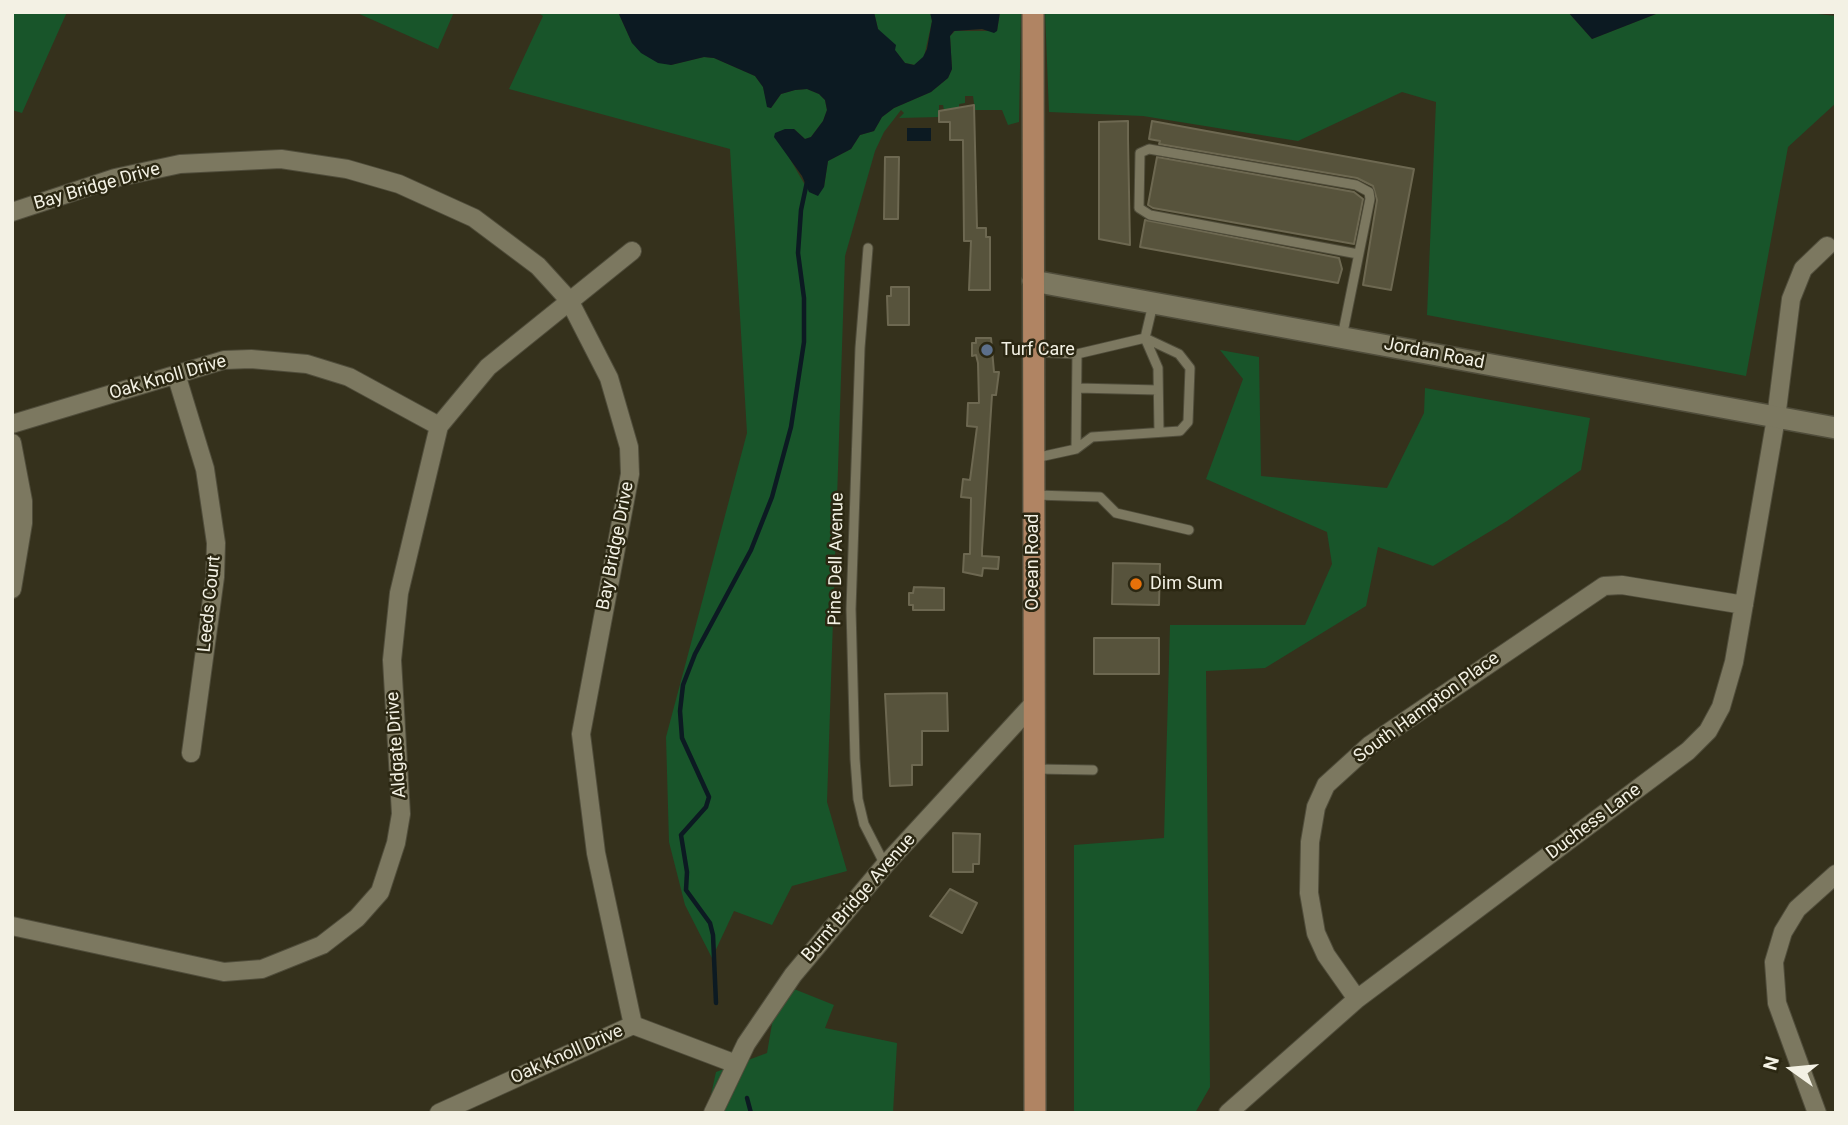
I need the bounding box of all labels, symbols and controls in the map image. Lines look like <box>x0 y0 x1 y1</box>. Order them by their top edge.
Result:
street label: Bay Bridge Drive <box>31 159 163 215</box>
street label: Jordan Road <box>1382 334 1486 374</box>
place label: Turf Care <box>1001 339 1075 361</box>
marker: Turf Care <box>979 342 995 358</box>
street label: Oak Knoll Drive <box>107 351 229 405</box>
street label: Bay Bridge Drive <box>593 480 639 612</box>
street label: Pine Dell Avenue <box>825 492 849 626</box>
street label: Ocean Road <box>1022 514 1044 610</box>
street label: Leeds Court <box>194 555 226 653</box>
place label: Dim Sum <box>1150 573 1223 595</box>
marker: Dim Sum <box>1128 576 1144 592</box>
street label: South Hampton Place <box>1350 648 1504 768</box>
street label: Aldgate Drive <box>383 691 411 799</box>
street label: Duchess Lane <box>1543 779 1645 865</box>
street label: Burnt Bridge Avenue <box>798 830 920 966</box>
street label: Oak Knoll Drive <box>507 1021 627 1089</box>
north arrow <box>1757 1034 1827 1104</box>
text: N <box>1758 1054 1784 1073</box>

